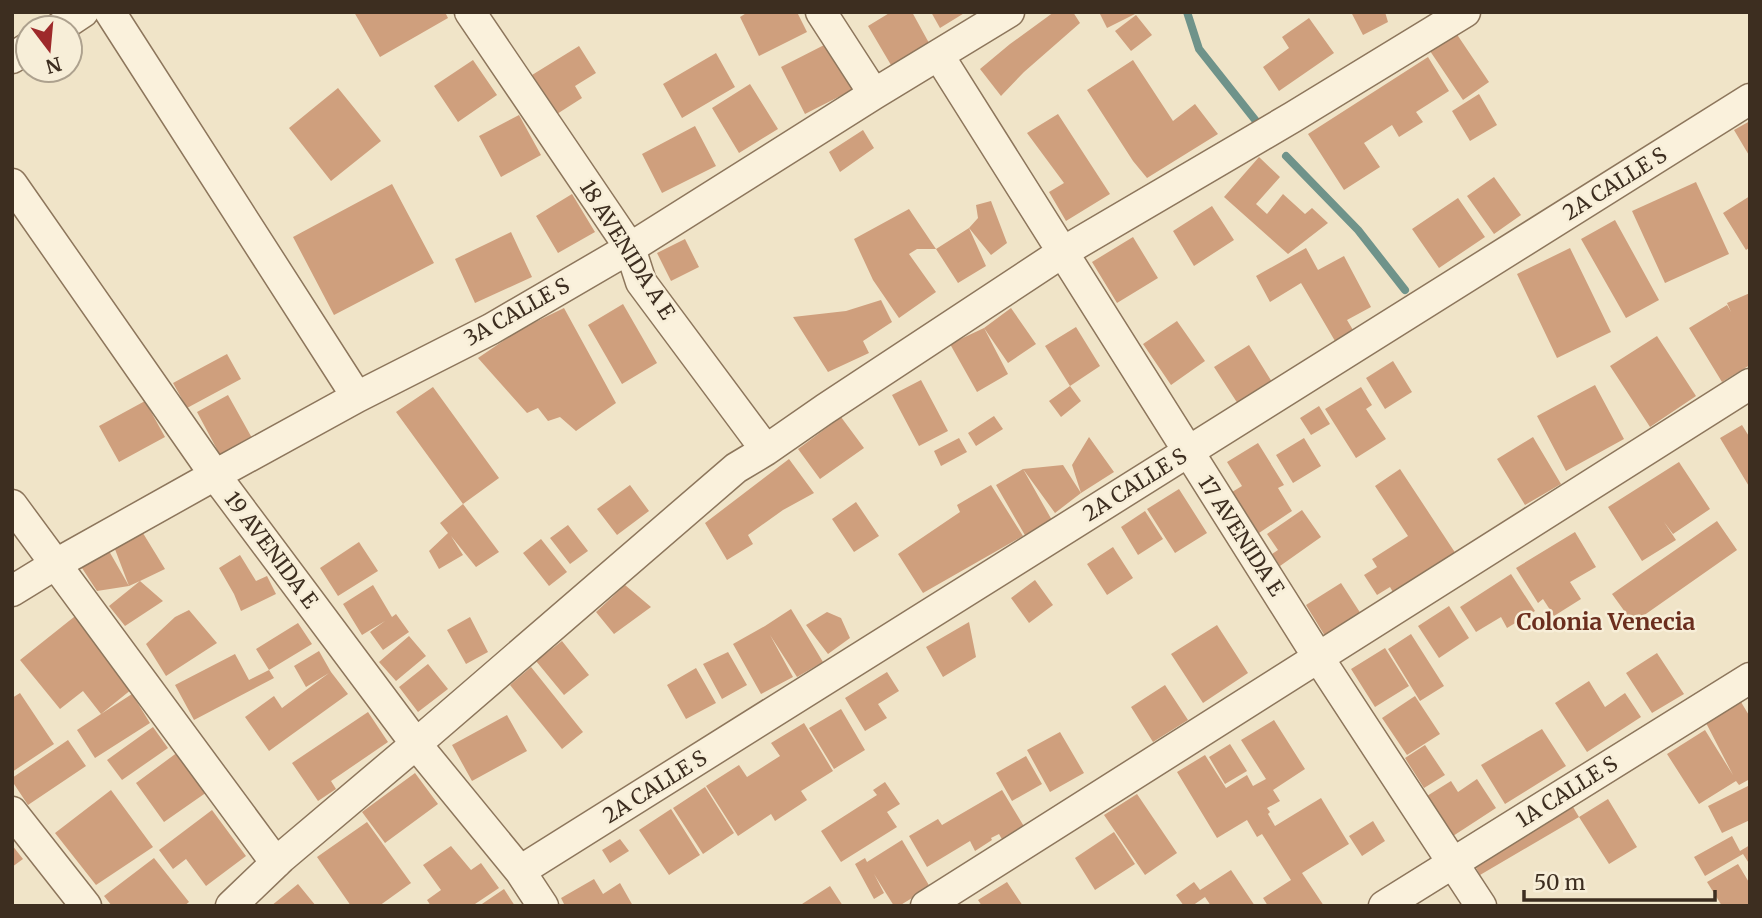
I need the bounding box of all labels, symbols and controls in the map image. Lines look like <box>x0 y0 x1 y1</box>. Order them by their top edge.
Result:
north arrow <box>14 14 84 84</box>
text: N <box>43 52 64 79</box>
street label: 2A CALLE S <box>1558 141 1672 226</box>
street label: 18 AVENIDA A E <box>574 175 681 325</box>
street label: 3A CALLE S <box>459 272 574 352</box>
street label: 2A CALLE S <box>1078 442 1192 527</box>
street label: 17 AVENIDA E <box>1192 470 1291 602</box>
street label: 19 AVENIDA E <box>219 486 324 614</box>
district label: Colonia Venecia <box>1517 607 1696 636</box>
street label: 2A CALLE S <box>598 744 712 829</box>
street label: 1A CALLE S <box>1511 750 1623 833</box>
scale bar <box>1524 858 1715 902</box>
text: 50 m <box>1534 869 1585 896</box>

